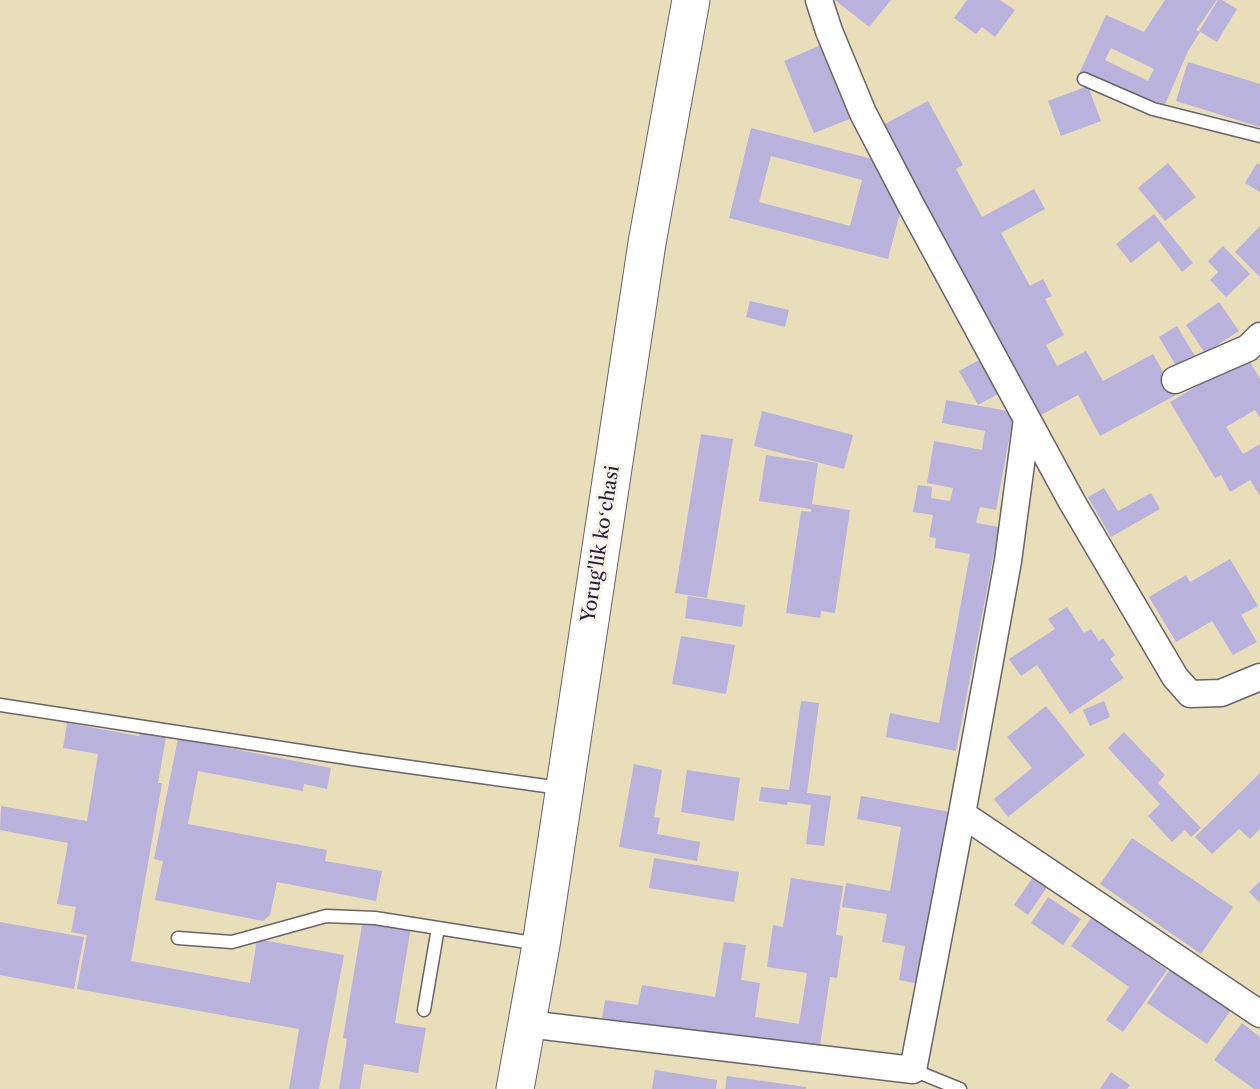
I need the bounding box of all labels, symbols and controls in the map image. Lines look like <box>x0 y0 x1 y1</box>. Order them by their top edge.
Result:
street label: Yorug'lik koʻchasi <box>577 464 625 624</box>

